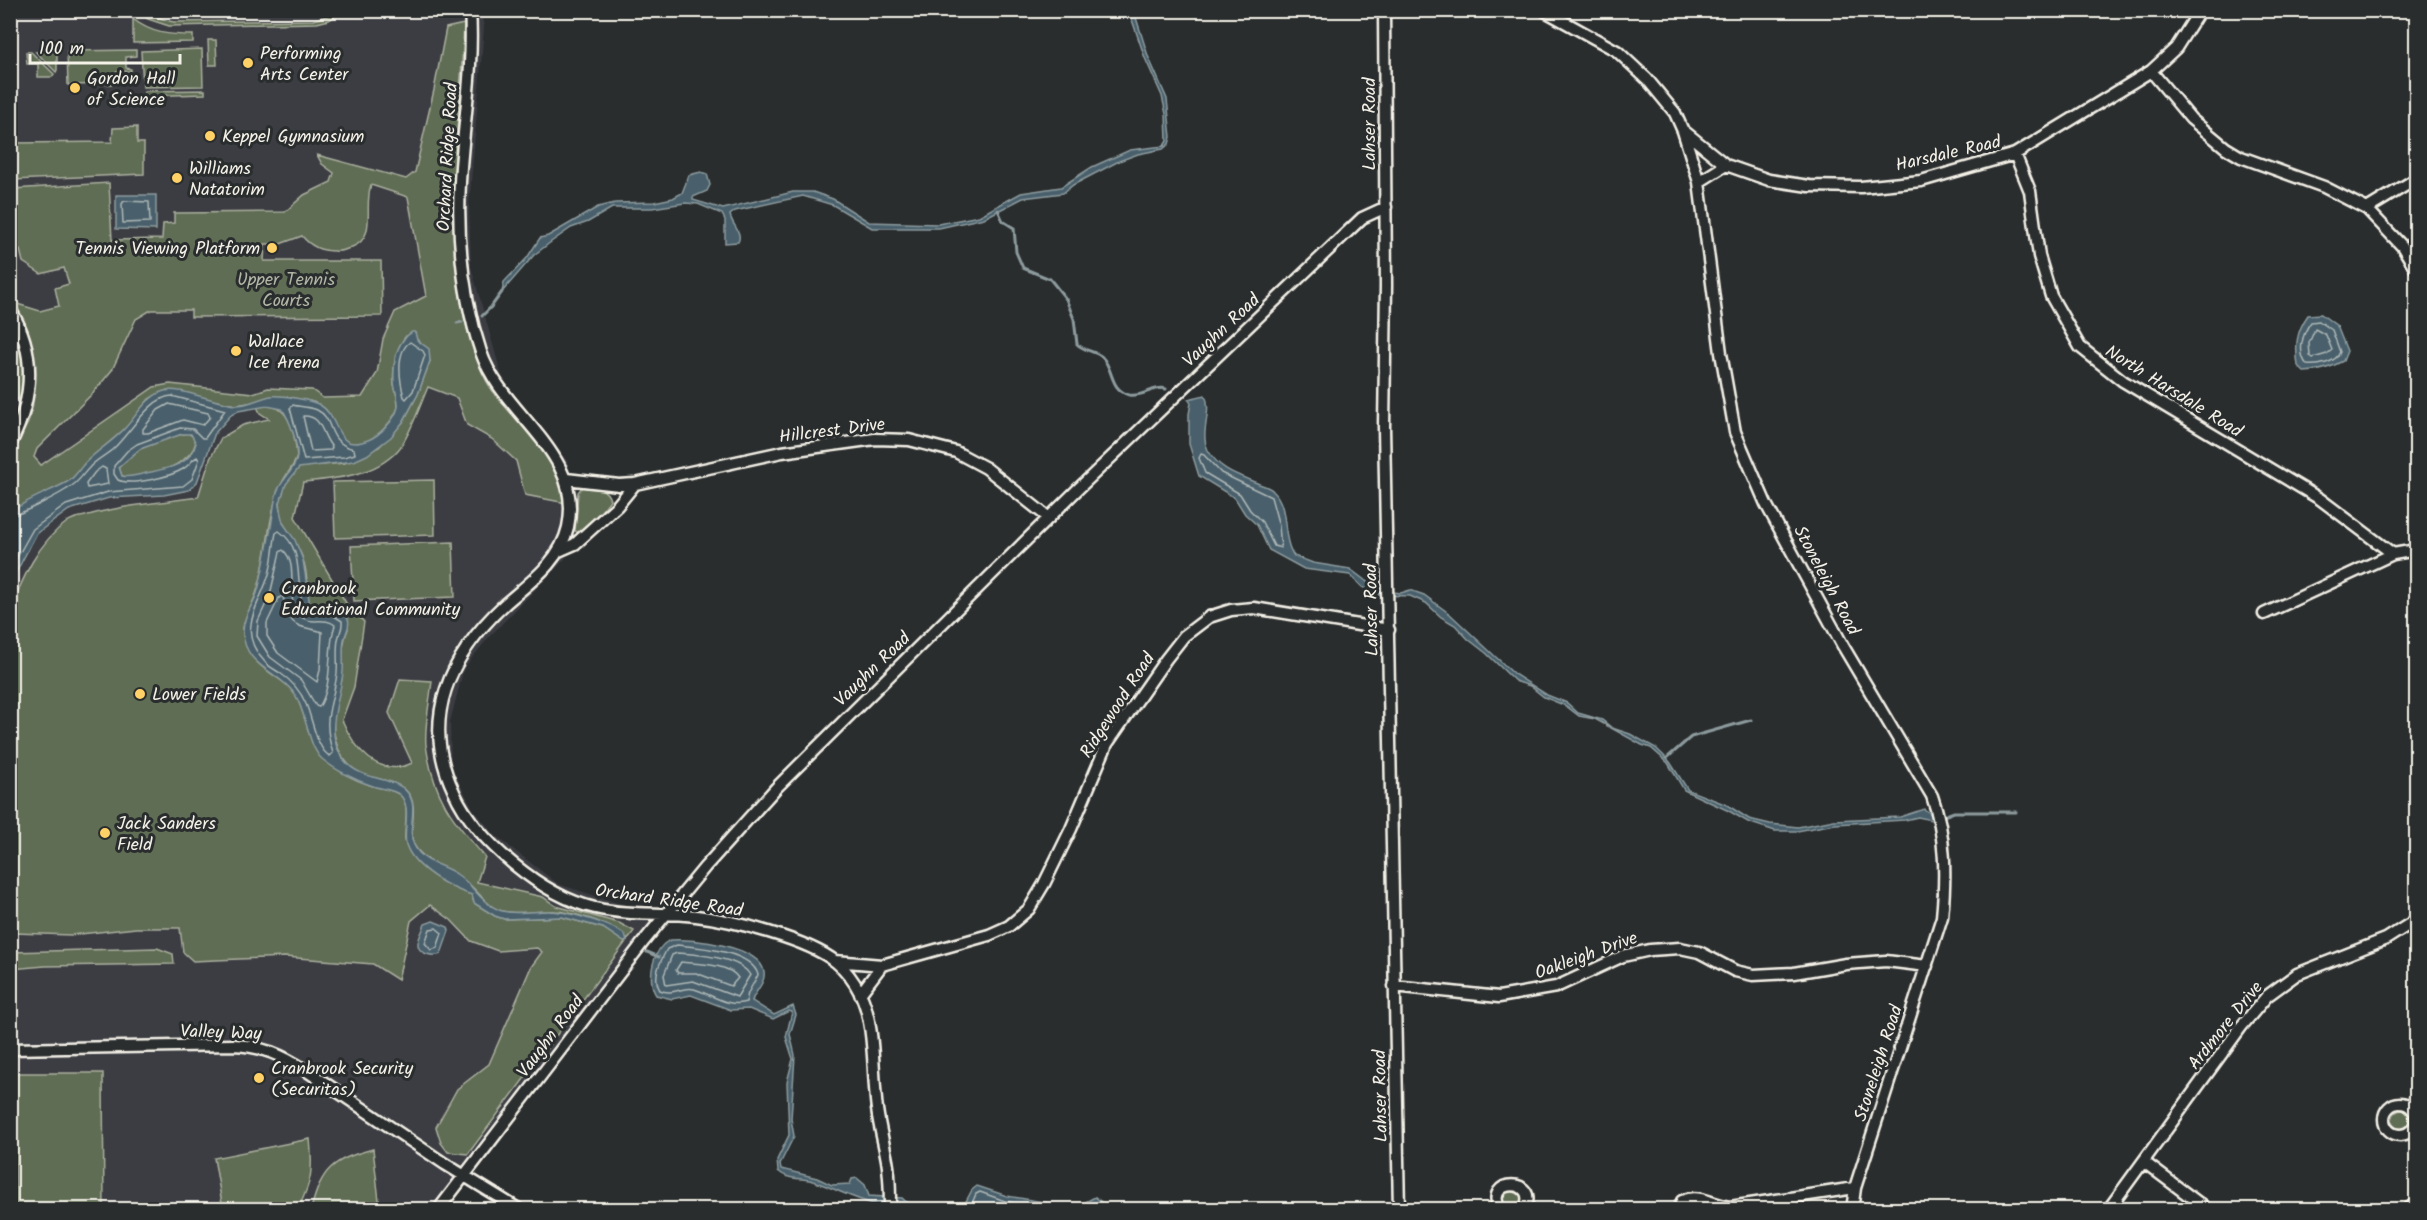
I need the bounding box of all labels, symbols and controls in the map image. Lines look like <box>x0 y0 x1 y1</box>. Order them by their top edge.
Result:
scale bar <box>30 27 180 65</box>
text: 100 m <box>39 35 84 64</box>
place label: Performing Arts Center <box>260 40 349 90</box>
marker: Performing Arts Center <box>241 56 255 70</box>
place label: Gordon Hall of Science <box>87 65 176 115</box>
street label: Lahser Road <box>1356 77 1385 170</box>
marker: Gordon Hall of Science <box>68 81 82 95</box>
street label: Orchard Ridge Road <box>430 81 467 232</box>
place label: Keppel Gymnasium <box>222 123 364 152</box>
street label: Harsdale Road <box>1893 128 2005 181</box>
marker: Keppel Gymnasium <box>203 129 217 143</box>
place label: Williams Natatorim <box>189 155 265 205</box>
marker: Williams Natatorim <box>170 171 184 185</box>
place label: Tennis Viewing Platform <box>75 235 260 264</box>
marker: Tennis Viewing Platform <box>265 241 279 255</box>
park label: Upper Tennis Courts <box>237 266 335 316</box>
street label: Vaughn Road <box>1176 286 1268 375</box>
place label: Wallace Ice Arena <box>248 328 320 378</box>
street label: North Harsdale Road <box>2099 338 2249 447</box>
marker: Wallace Ice Arena <box>229 344 243 358</box>
street label: Hillcrest Drive <box>777 411 887 452</box>
street label: Stoneleigh Road <box>1785 521 1867 642</box>
street label: Lahser Road <box>1357 562 1388 657</box>
place label: Cranbrook Educational Community <box>281 575 461 625</box>
marker: Cranbrook Educational Community <box>262 591 276 605</box>
street label: Vaughn Road <box>828 625 919 714</box>
street label: Ridgewood Road <box>1073 646 1164 765</box>
place label: Lower Fields <box>152 681 247 710</box>
marker: Lower Fields <box>133 687 147 701</box>
place label: Jack Sanders Field <box>117 810 216 860</box>
marker: Jack Sanders Field <box>98 826 112 840</box>
street label: Orchard Ridge Road <box>593 877 746 926</box>
street label: Oakleigh Drive <box>1531 924 1642 988</box>
street label: Ardmore Drive <box>2181 975 2271 1077</box>
street label: Vaughn Road <box>510 988 593 1085</box>
street label: Stoneleigh Road <box>1847 1001 1912 1125</box>
street label: Valley Way <box>180 1018 263 1049</box>
street label: Lahser Road <box>1366 1048 1397 1143</box>
place label: Cranbrook Security (Securitas) <box>271 1055 414 1105</box>
marker: Cranbrook Security (Securitas) <box>252 1071 266 1085</box>

